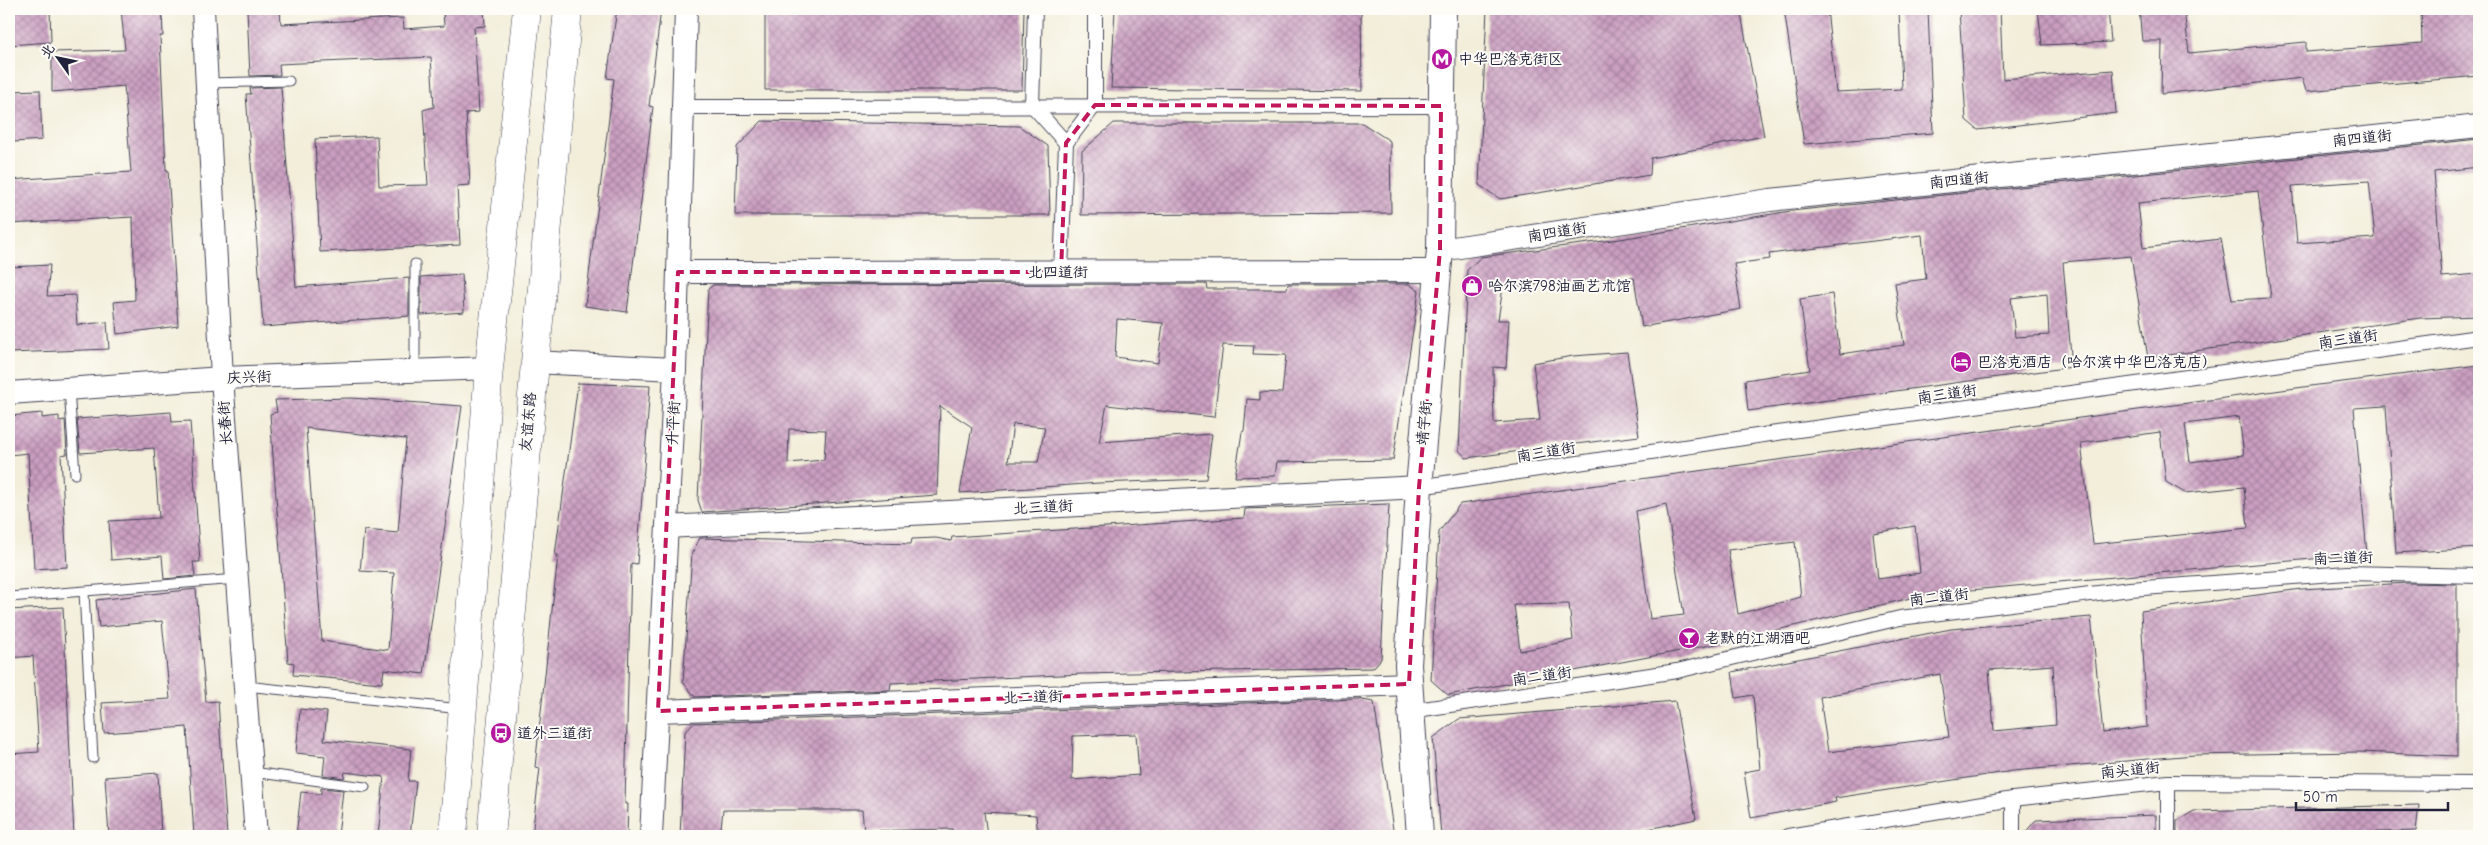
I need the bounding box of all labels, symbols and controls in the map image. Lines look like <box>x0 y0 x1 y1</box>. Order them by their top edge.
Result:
north arrow <box>32 32 82 82</box>
text: 北 <box>37 41 58 62</box>
metro station icon: 中华巴洛克街区 <box>1430 47 1454 71</box>
place label: 中华巴洛克街区 <box>1458 50 1563 68</box>
street label: 南四道街 <box>2331 126 2393 150</box>
street label: 南四道街 <box>1928 168 1990 192</box>
street label: 南四道街 <box>1526 218 1588 246</box>
street label: 北四道街 <box>1028 263 1088 281</box>
shop icon: 哈尔滨798油画艺术馆 <box>1460 274 1484 298</box>
place label: 哈尔滨798油画艺术馆 <box>1488 277 1631 295</box>
street label: 南三道街 <box>2317 326 2379 352</box>
hotel icon: 巴洛克酒店（哈尔滨中华巴洛克店） <box>1949 350 1973 374</box>
place label: 巴洛克酒店（哈尔滨中华巴洛克店） <box>1977 353 2217 371</box>
street label: 庆兴街 <box>226 367 272 387</box>
street label: 南三道街 <box>1916 381 1978 407</box>
street label: 友谊东路 <box>516 391 540 453</box>
street label: 长春街 <box>214 400 236 446</box>
street label: 升平街 <box>663 400 683 446</box>
street label: 靖宇街 <box>1413 400 1435 446</box>
street label: 南三道街 <box>1515 438 1577 466</box>
street label: 北三道街 <box>1013 496 1073 518</box>
street label: 南二道街 <box>2313 548 2373 568</box>
street label: 南二道街 <box>1908 584 1970 610</box>
bar icon: 老默的江湖酒吧 <box>1677 626 1701 650</box>
place label: 老默的江湖酒吧 <box>1705 629 1810 647</box>
street label: 南二道街 <box>1511 663 1573 689</box>
street label: 北二道街 <box>1003 687 1063 707</box>
bus stop icon: 道外三道街 <box>489 721 513 745</box>
place label: 道外三道街 <box>517 724 592 742</box>
street label: 南头道街 <box>2099 758 2161 782</box>
scale bar <box>2296 780 2448 812</box>
text: 50 m <box>2303 788 2338 806</box>

